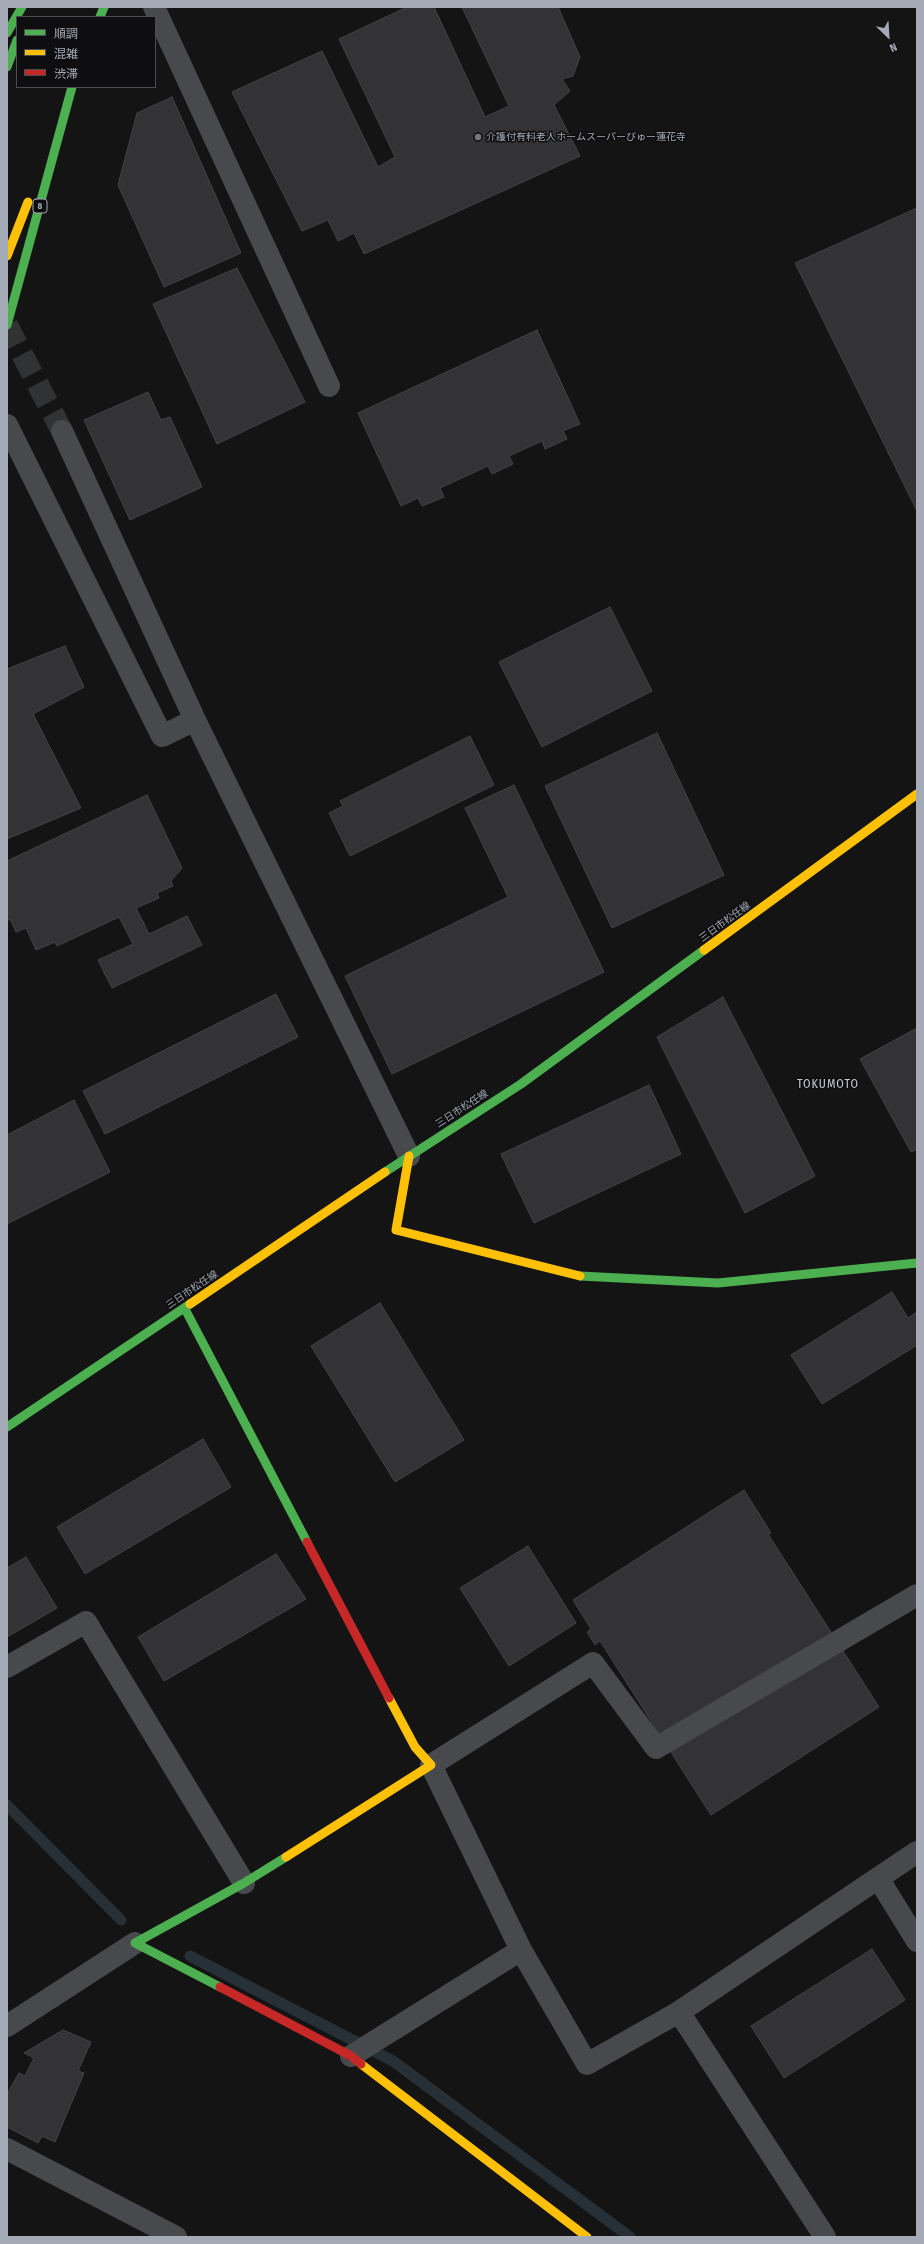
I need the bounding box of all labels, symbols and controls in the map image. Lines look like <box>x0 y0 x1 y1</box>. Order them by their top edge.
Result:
legend <box>16 16 156 88</box>
north arrow <box>868 16 908 56</box>
text: 順調 <box>54 27 78 41</box>
text: N <box>888 40 899 55</box>
text: 混雑 <box>54 47 78 61</box>
text: 渋滞 <box>54 67 78 81</box>
place label: 介護付有料老人ホームスーパーびゅー蓮花寺 <box>486 131 686 143</box>
marker: 介護付有料老人ホームスーパーびゅー蓮花寺 <box>473 132 483 142</box>
road number: 8 <box>33 199 47 213</box>
street label: 三日市松任線 <box>697 900 753 944</box>
district label: TOKUMOTO <box>797 1078 859 1092</box>
street label: 三日市松任線 <box>434 1088 490 1130</box>
street label: 三日市松任線 <box>164 1268 220 1312</box>

